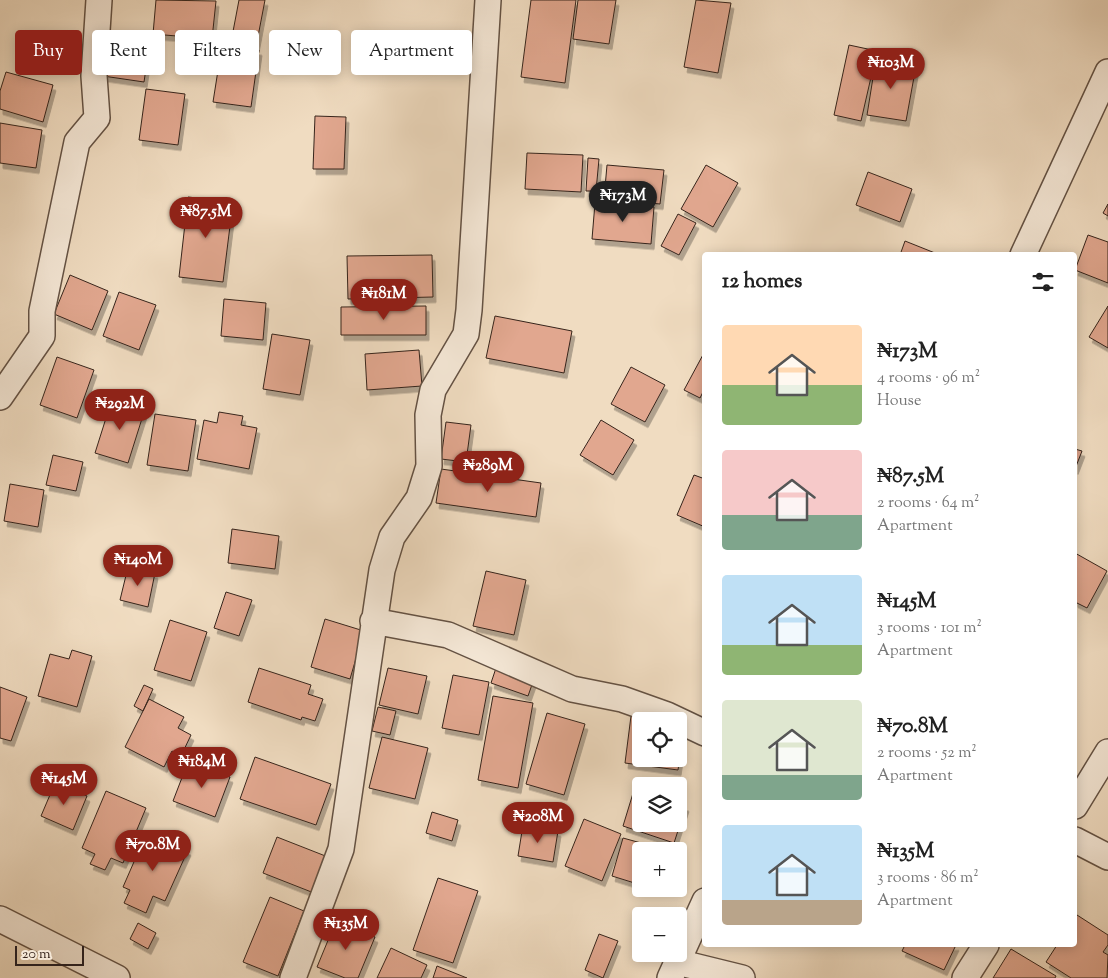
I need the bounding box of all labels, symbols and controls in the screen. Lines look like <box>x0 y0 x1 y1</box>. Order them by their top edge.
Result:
chip: Buy <box>15 30 82 75</box>
chip: Rent <box>92 30 165 75</box>
chip: Filters <box>175 30 259 75</box>
chip: New <box>269 30 341 75</box>
chip: Apartment <box>351 30 472 75</box>
pin: ₦103M <box>856 48 926 90</box>
text: ₦103M <box>868 52 914 75</box>
pin: ₦173M <box>588 180 658 223</box>
text: ₦173M <box>600 185 646 208</box>
pin: ₦87.5M <box>165 196 247 239</box>
text: ₦87.5M <box>180 201 232 224</box>
text: 12 homes <box>722 267 802 297</box>
icon: filters <box>1029 268 1057 296</box>
pin: ₦181M <box>349 278 419 321</box>
text: ₦181M <box>361 283 407 306</box>
text: ₦173M <box>877 337 938 367</box>
icon: home <box>762 345 822 405</box>
text: 4 rooms · 96 m² <box>877 367 980 390</box>
pin: ₦292M <box>85 388 155 431</box>
text: House <box>877 390 921 413</box>
text: ₦292M <box>95 393 145 416</box>
pin: ₦289M <box>453 450 523 493</box>
text: ₦289M <box>463 455 513 478</box>
text: ₦87.5M <box>877 462 944 492</box>
icon: home <box>762 470 822 530</box>
text: 2 rooms · 64 m² <box>877 492 980 515</box>
text: Apartment <box>877 515 953 538</box>
pin: ₦140M <box>103 544 173 587</box>
text: ₦140M <box>114 549 162 572</box>
text: ₦145M <box>877 587 936 617</box>
icon: home <box>762 595 822 655</box>
text: 3 rooms · 101 m² <box>877 617 982 640</box>
text: Apartment <box>877 640 953 663</box>
map controls <box>632 712 687 962</box>
button: locate <box>632 712 687 767</box>
text: ₦70.8M <box>877 712 948 742</box>
icon: home <box>762 720 822 780</box>
text: 2 rooms · 52 m² <box>877 742 977 765</box>
pin: ₦184M <box>167 746 237 789</box>
text: ₦184M <box>178 751 226 774</box>
pin: ₦145M <box>29 764 99 806</box>
text: Apartment <box>877 765 953 788</box>
text: ₦145M <box>41 768 87 791</box>
button: layers <box>632 777 687 832</box>
pin: ₦208M <box>503 802 573 844</box>
text: ₦208M <box>513 806 563 829</box>
pin: ₦70.8M <box>112 830 194 872</box>
text: ₦70.8M <box>126 834 180 857</box>
text: ₦135M <box>877 837 934 867</box>
button: + <box>632 842 687 897</box>
icon: home <box>762 845 822 905</box>
text: 3 rooms · 86 m² <box>877 867 979 890</box>
text: Apartment <box>877 890 953 913</box>
button: − <box>632 907 687 962</box>
pin: ₦135M <box>311 908 381 951</box>
text: ₦135M <box>324 913 368 936</box>
scale bar <box>15 943 84 966</box>
text: 20 m <box>22 945 51 965</box>

